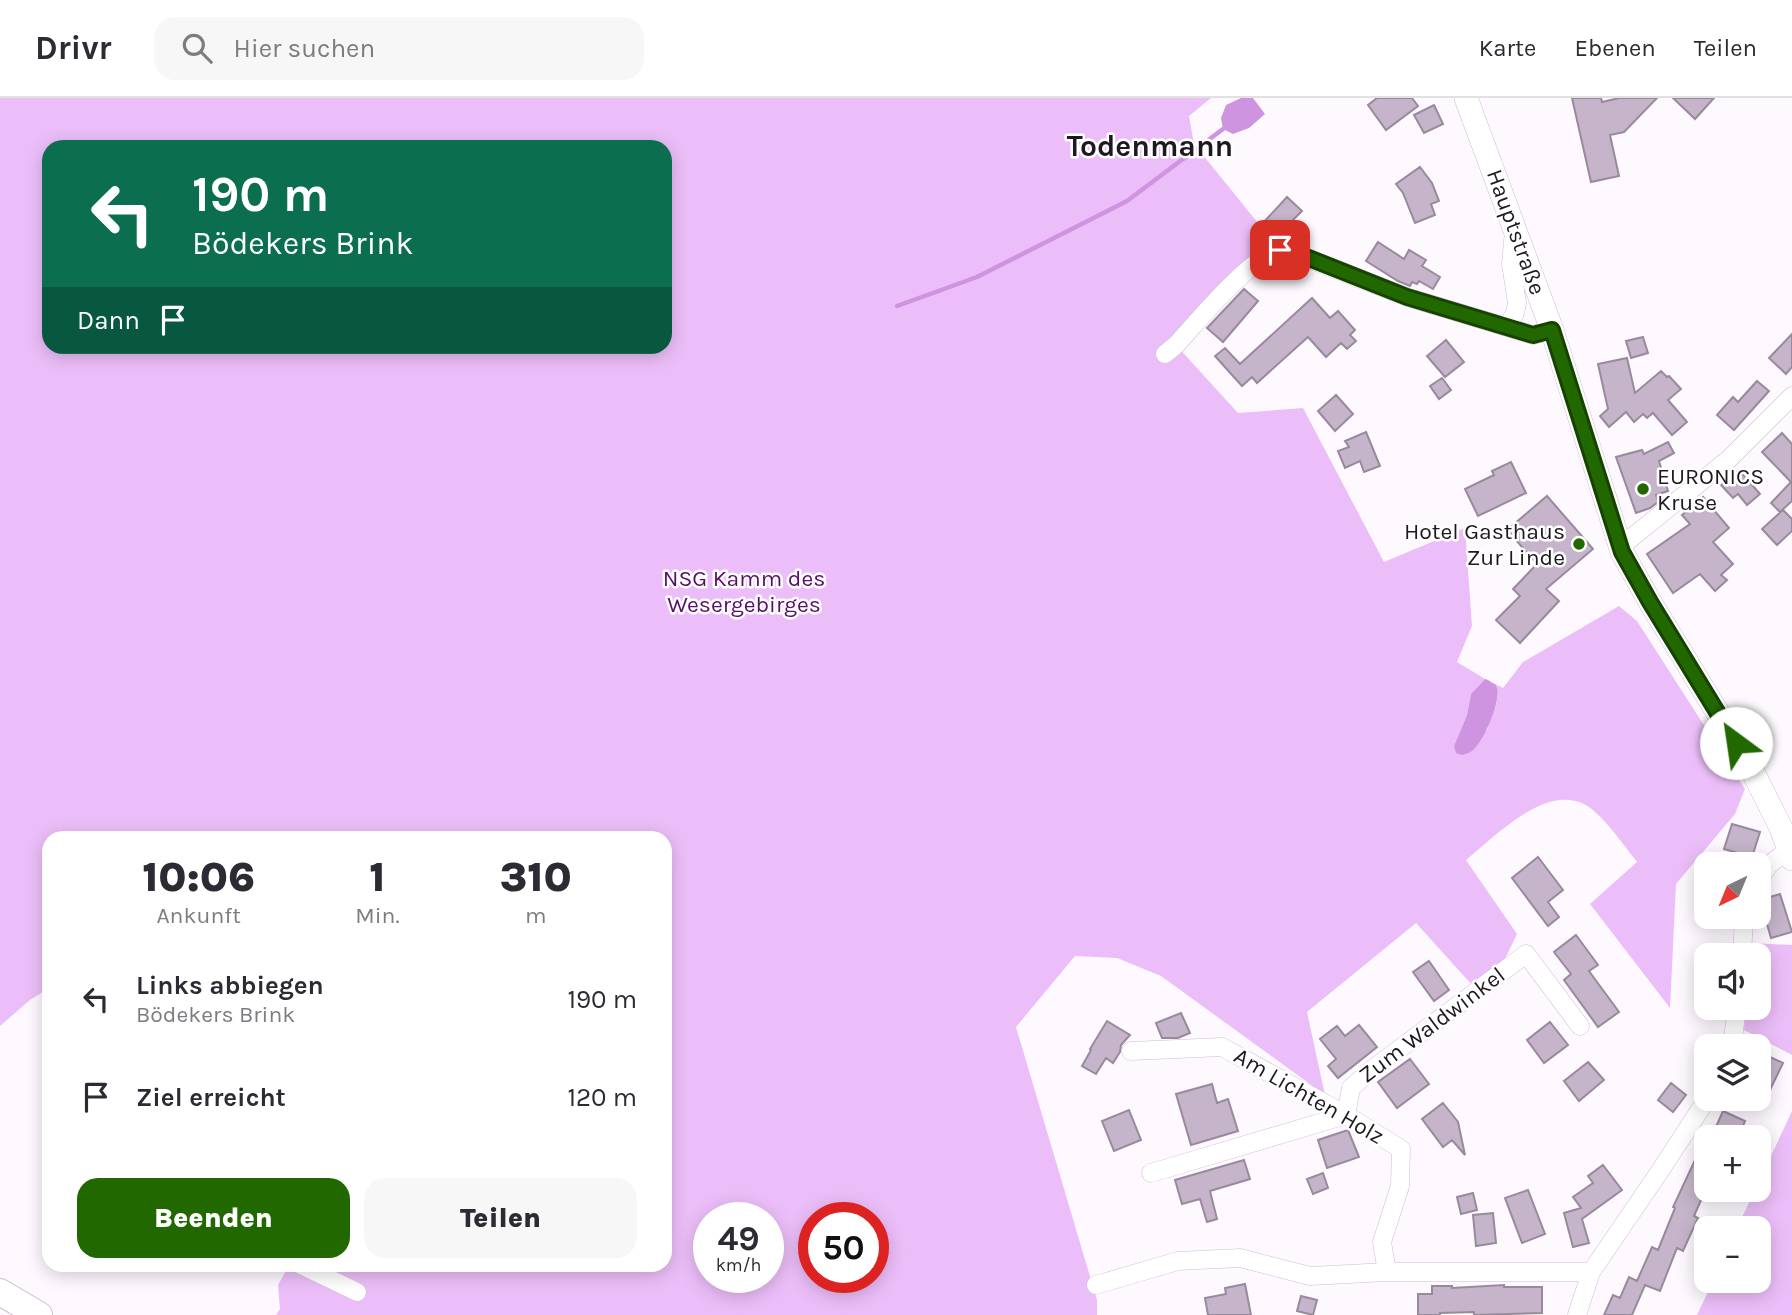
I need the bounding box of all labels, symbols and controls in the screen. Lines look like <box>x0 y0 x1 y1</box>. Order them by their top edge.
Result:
search box <box>154 17 644 80</box>
text: Drivr <box>35 29 112 67</box>
icon: search <box>178 29 216 67</box>
text: Hier suchen <box>234 33 375 64</box>
text: Karte <box>1479 34 1536 62</box>
text: Ebenen <box>1574 34 1656 62</box>
text: Teilen <box>1694 34 1757 62</box>
district label: Todenmann <box>1067 128 1233 164</box>
text: 190 m <box>192 166 329 223</box>
street label: Hauptstraße <box>1481 166 1551 298</box>
icon: left <box>77 168 168 259</box>
pin <box>1250 220 1310 280</box>
text: Bödekers Brink <box>192 225 414 262</box>
icon: arrive <box>1261 231 1299 269</box>
icon: arrive <box>154 301 192 339</box>
text: Dann <box>77 305 140 336</box>
place label: EURONICS Kruse <box>1657 463 1764 516</box>
marker: EURONICS Kruse <box>1635 481 1651 497</box>
place label: Hotel Gasthaus Zur Linde <box>1404 518 1565 571</box>
marker: Hotel Gasthaus Zur Linde <box>1571 536 1587 552</box>
park label: NSG Kamm des Wesergebirges <box>663 565 825 618</box>
position arrow <box>1699 706 1773 780</box>
text: 10:06 <box>142 852 255 902</box>
text: 1 <box>369 852 385 902</box>
text: 310 <box>500 852 572 902</box>
north arrow <box>1694 852 1771 929</box>
map controls <box>1694 852 1771 1293</box>
text: Ankunft <box>156 902 241 929</box>
text: Min. <box>355 902 400 929</box>
text: m <box>525 902 547 929</box>
button: sound <box>1694 943 1771 1020</box>
street label: Zum Waldwinkel <box>1354 961 1510 1089</box>
text: Links abbiegen <box>136 970 324 1001</box>
icon: left <box>77 980 115 1018</box>
text: 190 m <box>567 984 637 1015</box>
text: Bödekers Brink <box>136 1001 295 1028</box>
button: layers <box>1694 1034 1771 1111</box>
street label: Am Lichten Holz <box>1229 1042 1389 1150</box>
icon: arrive <box>77 1078 115 1116</box>
text: Ziel erreicht <box>136 1082 286 1113</box>
text: 120 m <box>567 1082 637 1113</box>
button: + <box>1694 1125 1771 1202</box>
button: Beenden <box>77 1178 350 1258</box>
button: Teilen <box>364 1178 637 1258</box>
speed limit sign: 50 <box>798 1202 889 1293</box>
button: − <box>1694 1216 1771 1293</box>
text: 49 <box>717 1218 760 1259</box>
text: km/h <box>716 1254 761 1276</box>

